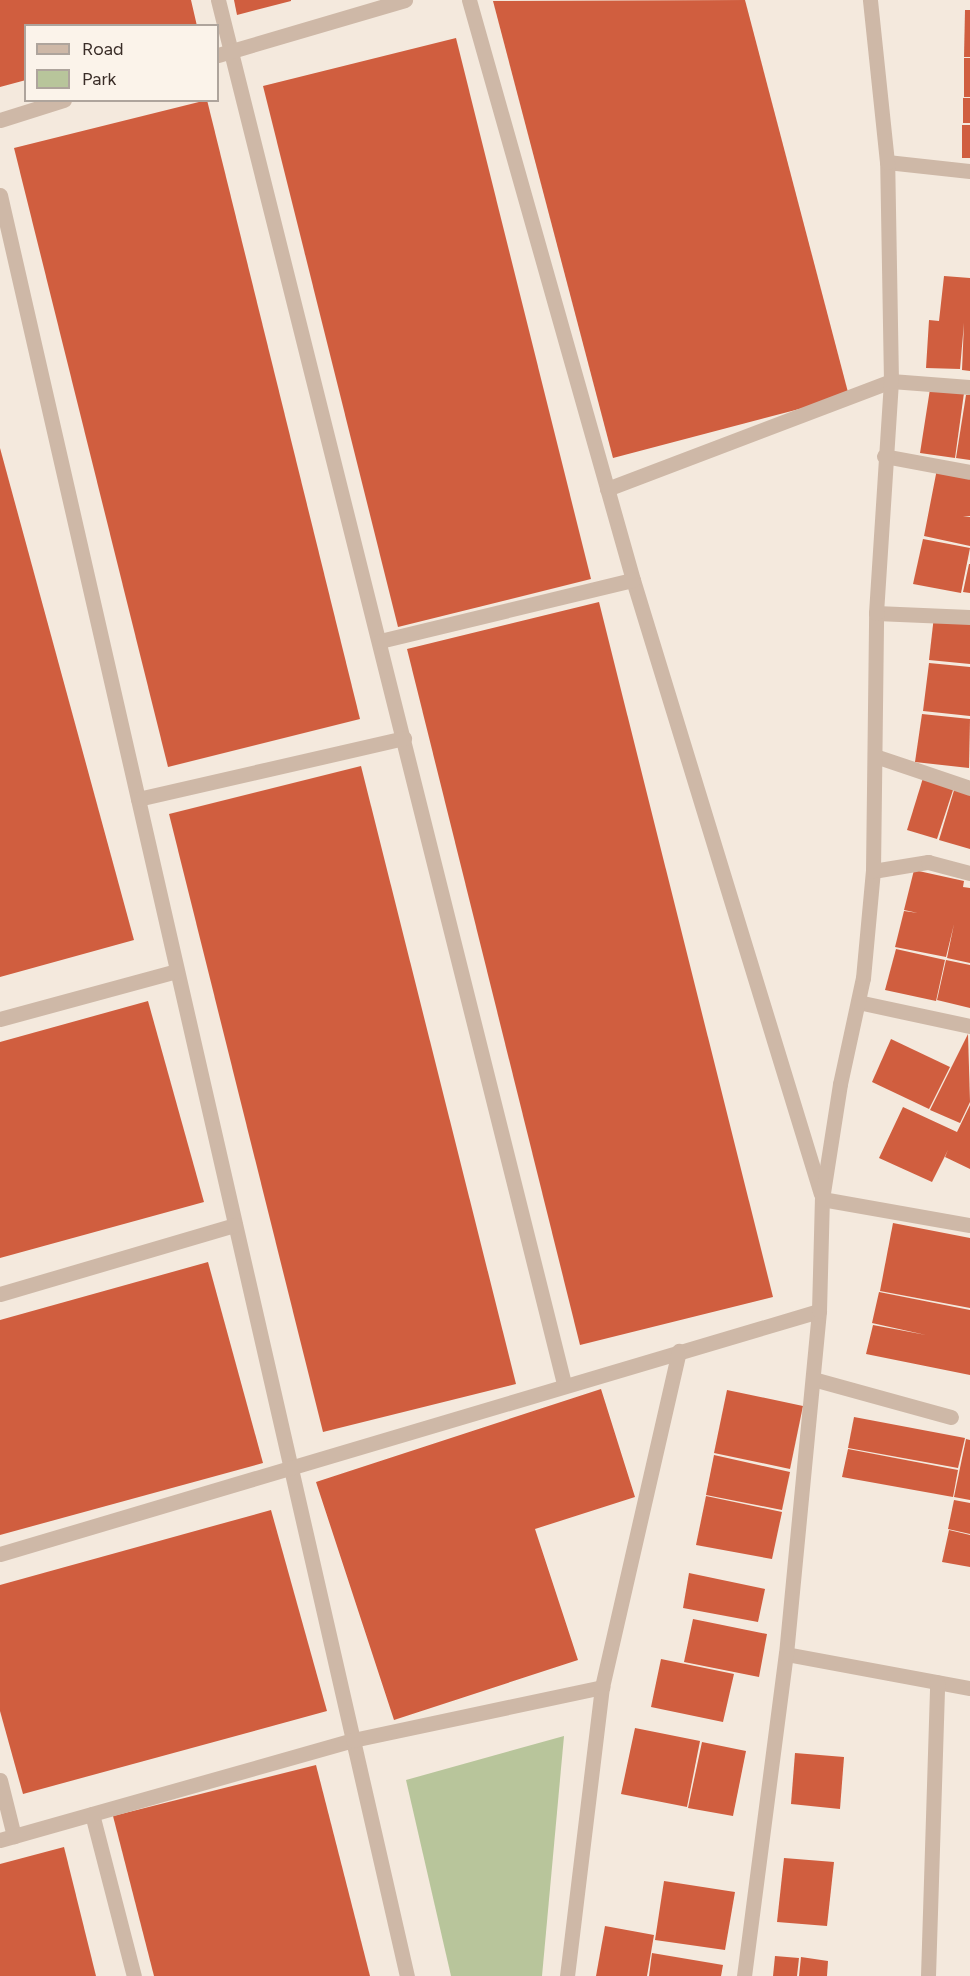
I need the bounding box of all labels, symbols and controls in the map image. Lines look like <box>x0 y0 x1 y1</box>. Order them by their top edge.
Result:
legend <box>24 24 219 102</box>
text: Road <box>82 38 123 60</box>
text: Park <box>82 68 116 90</box>

